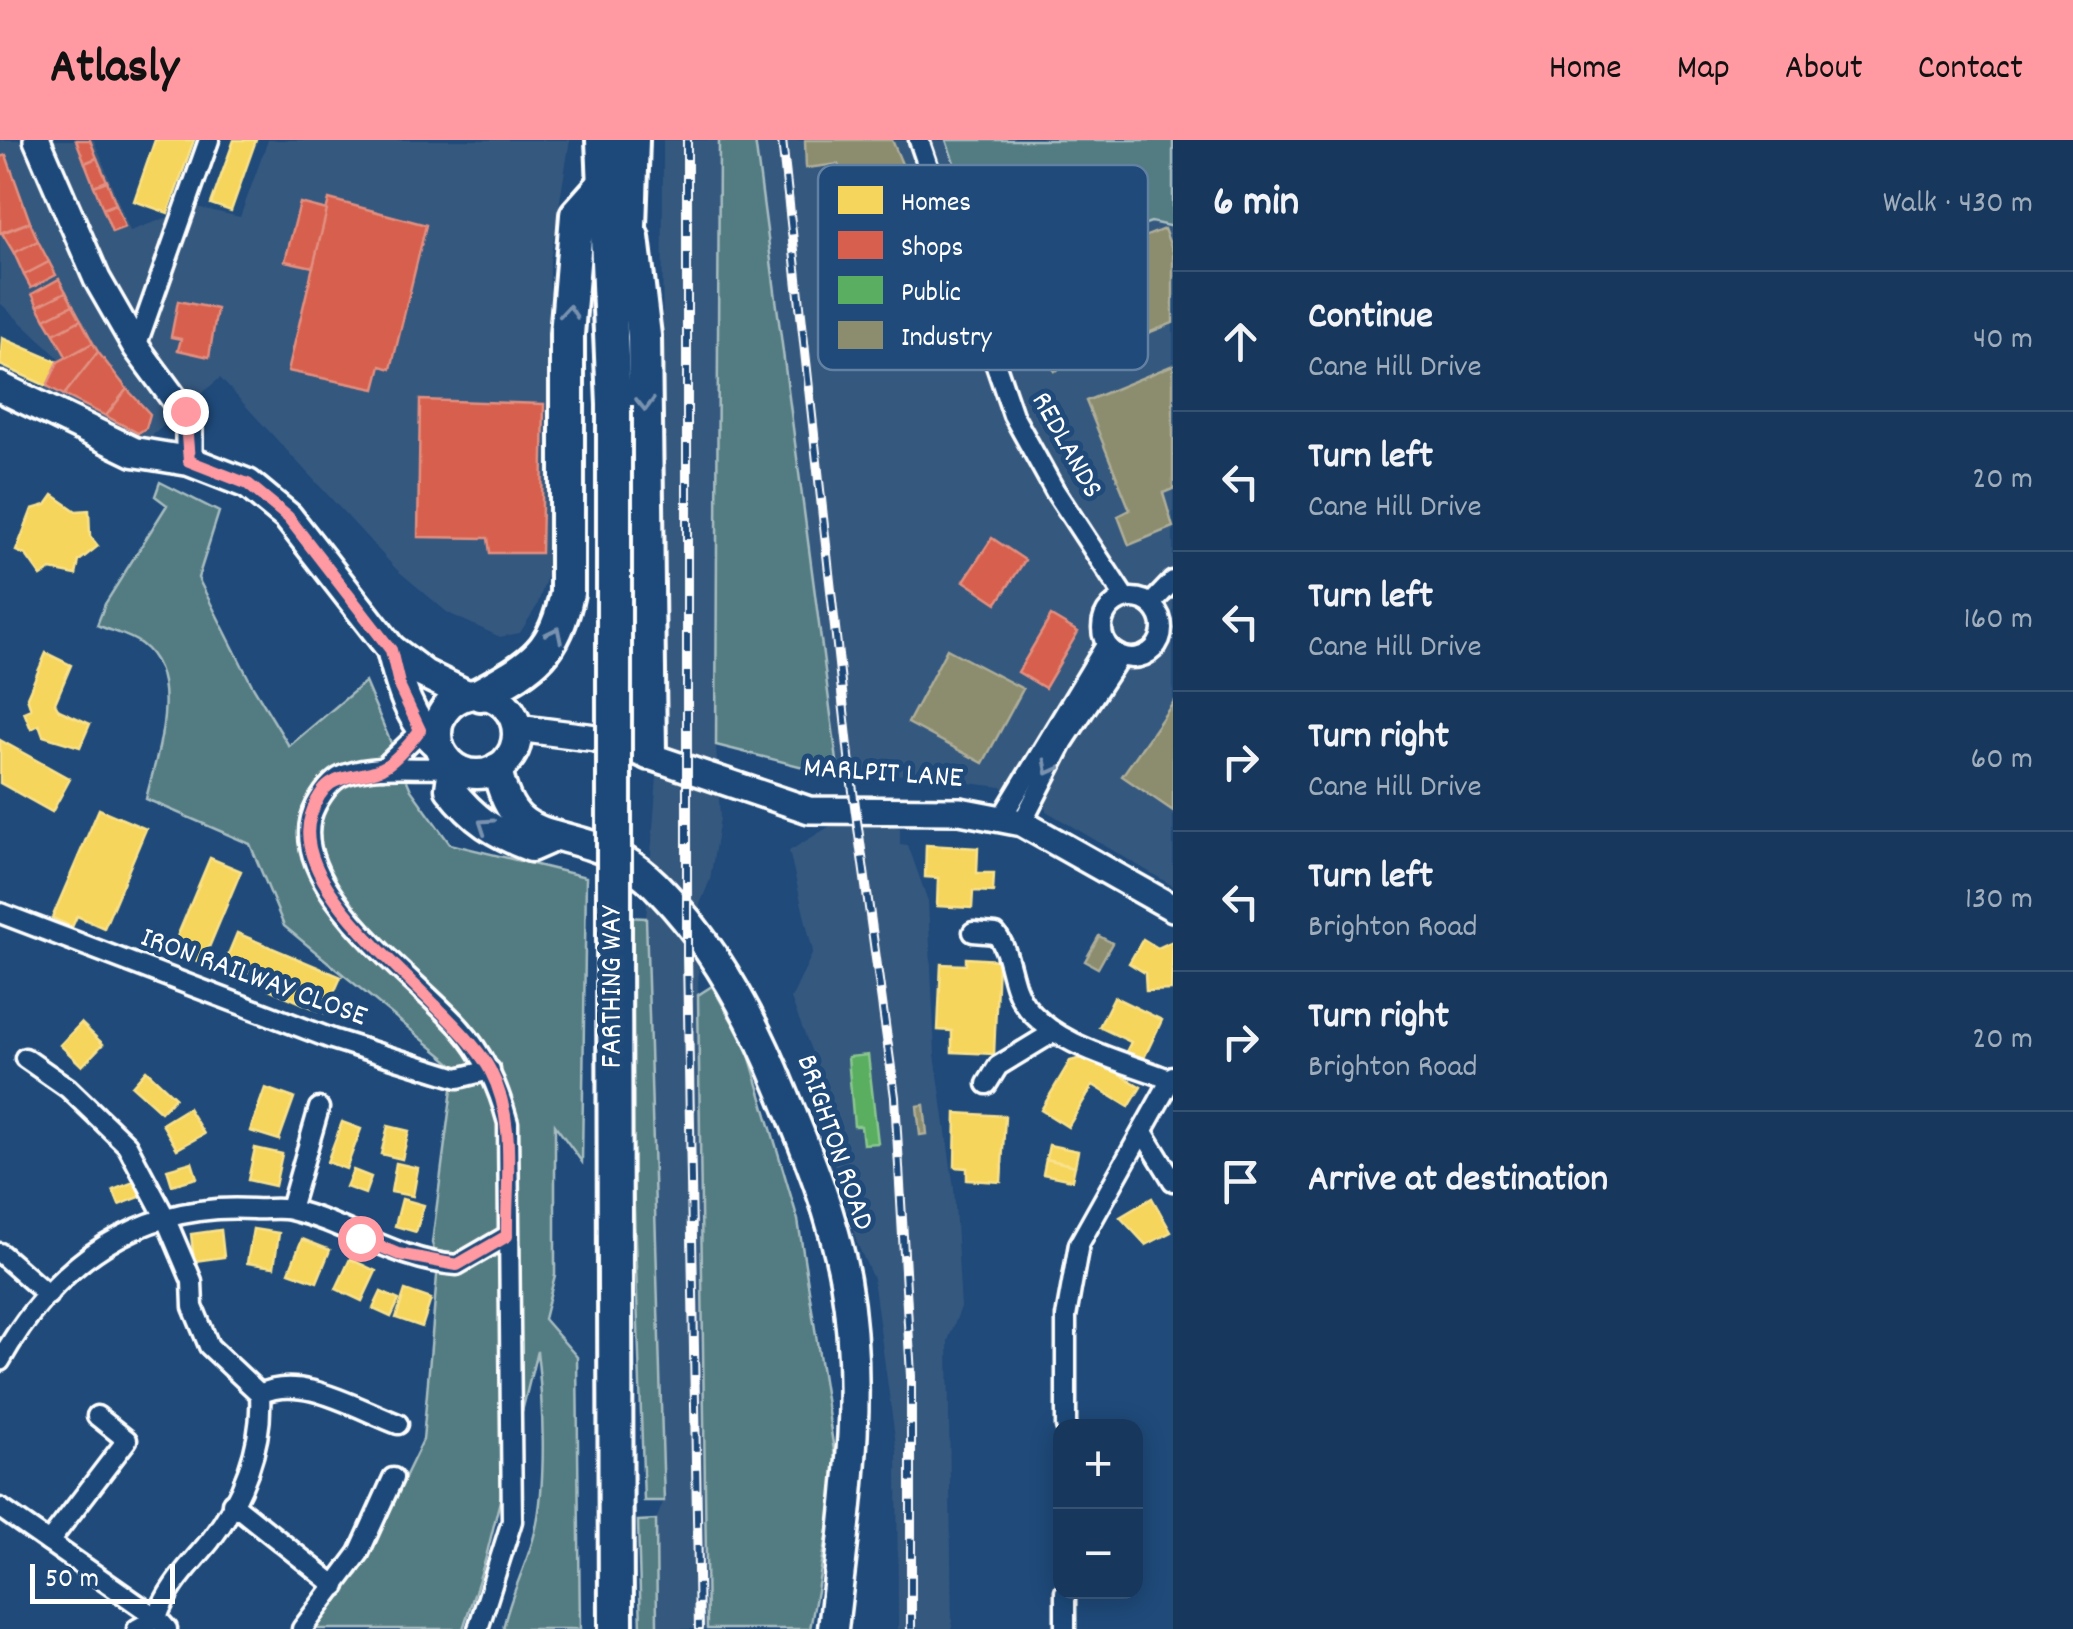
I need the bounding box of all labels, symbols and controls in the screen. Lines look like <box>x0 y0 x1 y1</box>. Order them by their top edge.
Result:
text: Atlasly <box>50 36 179 105</box>
text: Home <box>1549 45 1622 95</box>
text: Map <box>1677 45 1730 95</box>
text: About <box>1785 45 1863 95</box>
text: Contact <box>1918 45 2023 95</box>
legend <box>818 165 1148 370</box>
text: 6 min <box>1213 175 1299 235</box>
text: Walk · 430 m <box>1883 182 2033 228</box>
text: Homes <box>901 185 971 225</box>
text: Shops <box>901 230 963 270</box>
text: Public <box>901 275 961 315</box>
text: Continue <box>1308 291 1433 346</box>
one-way arrow <box>558 303 580 319</box>
icon: ahead <box>1213 314 1268 369</box>
text: 40 m <box>1973 318 2033 364</box>
text: Industry <box>901 320 992 360</box>
text: Cane Hill Drive <box>1308 346 1481 392</box>
street label: REDLANDS <box>1018 385 1112 507</box>
route end <box>163 389 209 435</box>
one-way arrow <box>634 398 656 413</box>
text: Turn left <box>1308 431 1433 486</box>
icon: left <box>1213 454 1268 509</box>
text: 20 m <box>1972 458 2033 504</box>
text: Cane Hill Drive <box>1308 486 1481 532</box>
text: Turn left <box>1308 571 1433 626</box>
icon: left <box>1213 594 1268 649</box>
text: 160 m <box>1964 598 2033 644</box>
text: Cane Hill Drive <box>1308 626 1481 672</box>
one-way arrow <box>542 627 562 645</box>
text: Turn right <box>1308 711 1449 766</box>
icon: right <box>1213 734 1268 789</box>
text: 60 m <box>1971 738 2033 784</box>
street label: MARLPIT LANE <box>802 748 965 802</box>
one-way arrow <box>1042 757 1062 775</box>
text: Cane Hill Drive <box>1308 766 1481 812</box>
one-way arrow <box>478 819 496 838</box>
text: Turn left <box>1308 851 1433 906</box>
icon: left <box>1213 874 1268 929</box>
text: 130 m <box>1965 878 2033 924</box>
street label: FARTHING WAY <box>593 905 636 1068</box>
text: Brighton Road <box>1308 906 1478 952</box>
street label: IRON RAILWAY CLOSE <box>134 918 373 1040</box>
text: Turn right <box>1308 991 1449 1046</box>
icon: right <box>1213 1014 1268 1069</box>
text: 20 m <box>1972 1018 2033 1064</box>
text: Brighton Road <box>1308 1046 1478 1092</box>
street label: BRIGHTON ROAD <box>783 1049 883 1237</box>
icon: arrive <box>1213 1154 1268 1209</box>
text: Arrive at destination <box>1308 1154 1608 1209</box>
route start <box>338 1216 384 1262</box>
map controls <box>1053 1419 1143 1599</box>
button: + <box>1053 1419 1143 1509</box>
button: − <box>1053 1509 1143 1599</box>
scale bar <box>30 1559 175 1604</box>
text: 50 m <box>45 1561 99 1601</box>

